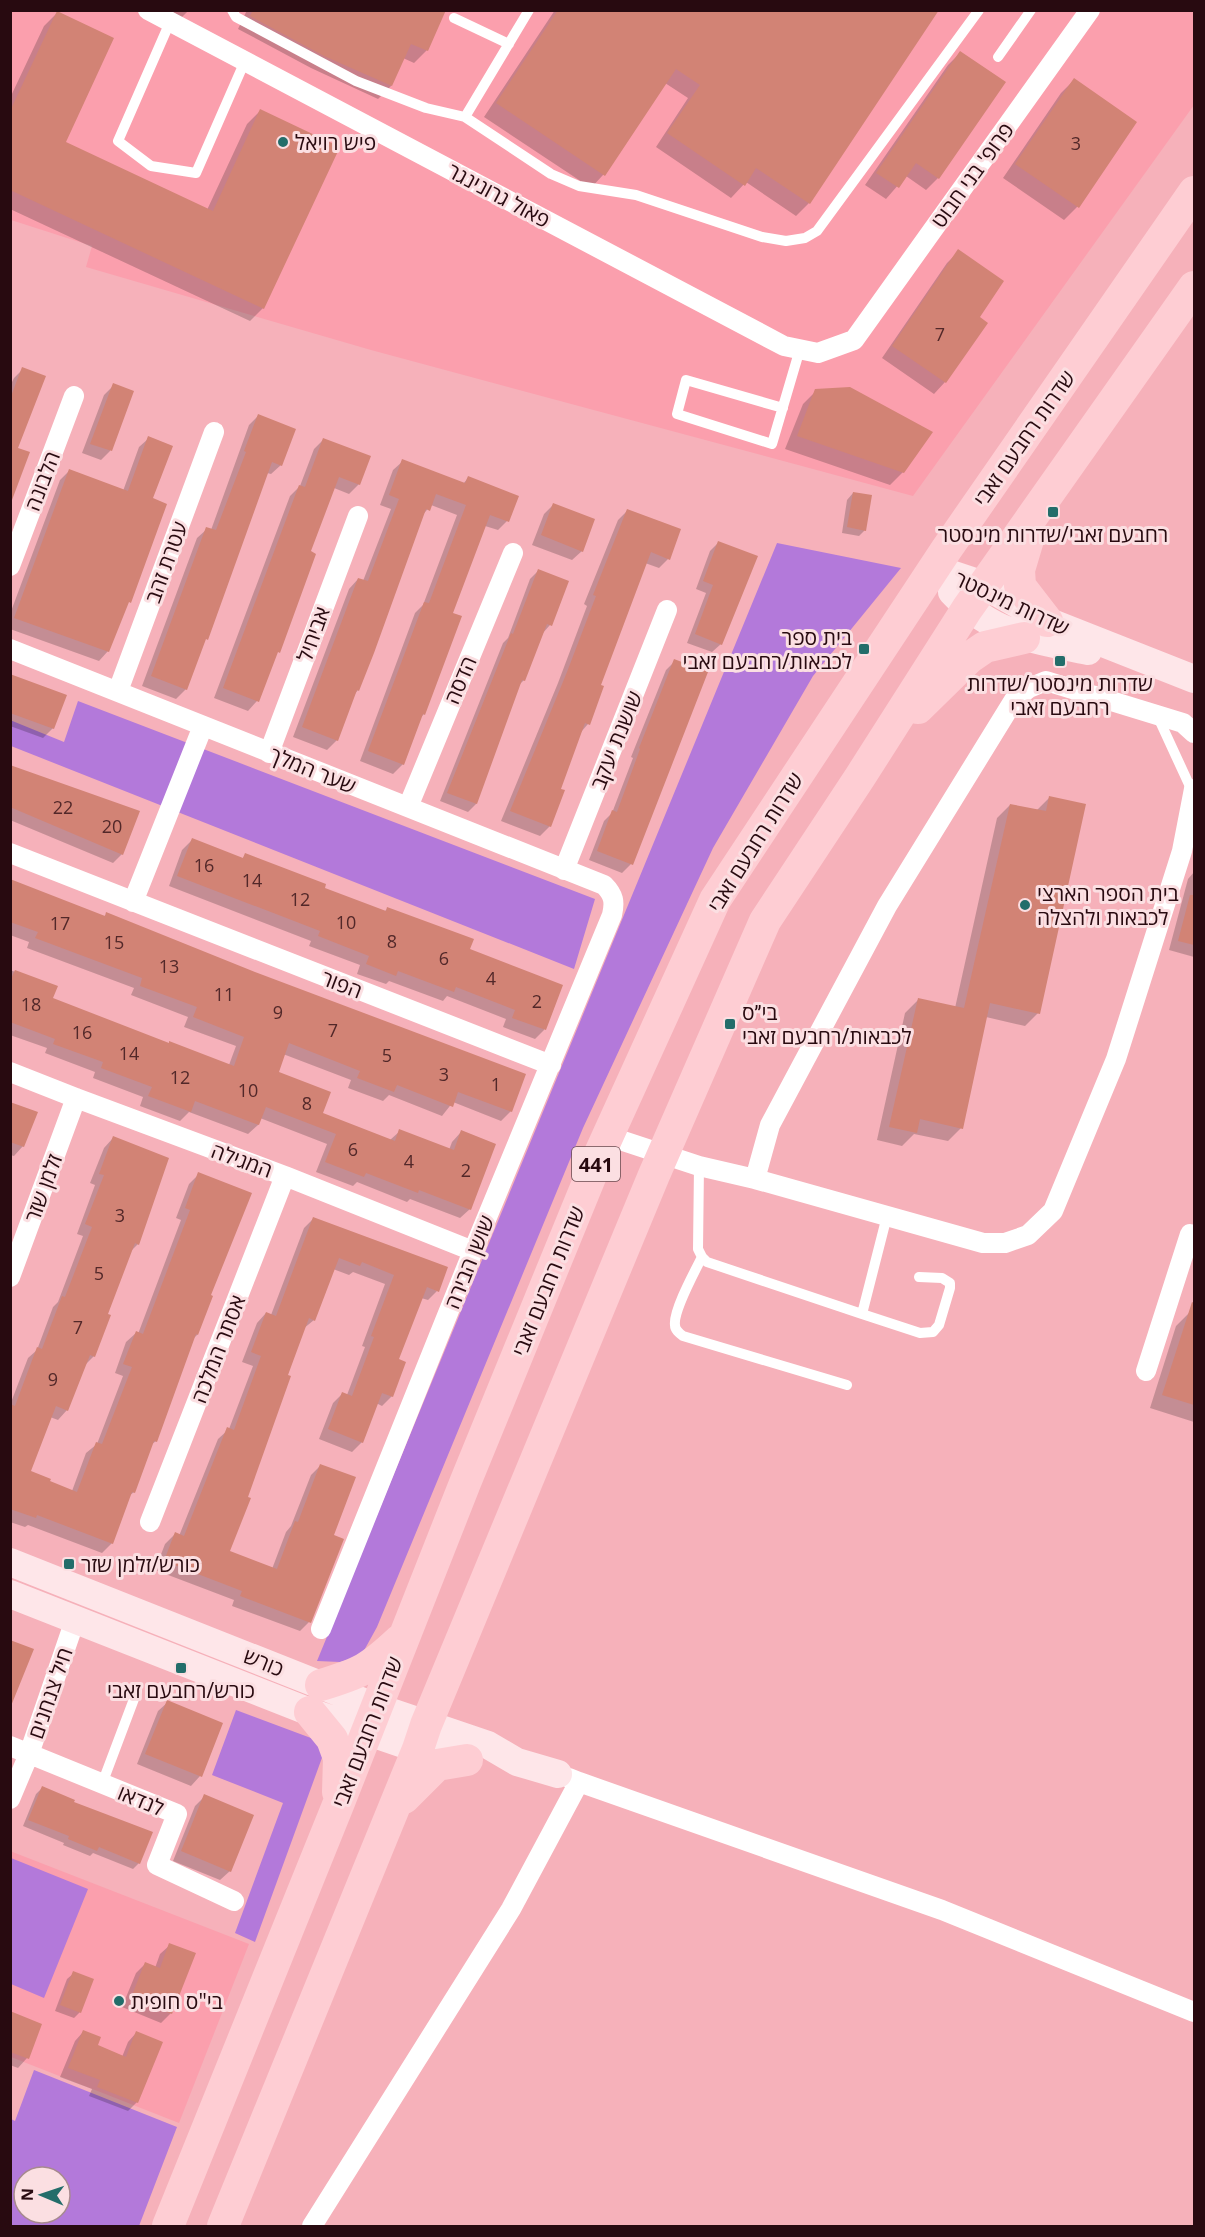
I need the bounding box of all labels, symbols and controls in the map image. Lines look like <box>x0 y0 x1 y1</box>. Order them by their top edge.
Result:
street label: פרופ' בני חבוט <box>924 117 1020 233</box>
place label: פיש רויאל <box>295 128 376 156</box>
house number: 3 <box>1071 131 1081 155</box>
marker: פיש רויאל <box>276 135 290 149</box>
street label: פאול גרונינגר <box>443 156 555 234</box>
house number: 7 <box>935 322 945 346</box>
street label: שדרות רחבעם זאבי <box>967 364 1081 511</box>
street label: הלבונה <box>18 447 66 515</box>
marker: רחבעם זאבי/שדרות מינסטר <box>1046 505 1060 519</box>
street label: עטרת זהב <box>138 517 194 607</box>
place label: רחבעם זאבי/שדרות מינסטר <box>938 520 1168 548</box>
street label: שדרות מינסטר <box>950 564 1074 642</box>
street label: אביחיל <box>290 603 336 665</box>
place label: בית ספר לכבאות/רחבעם זאבי <box>682 623 852 675</box>
marker: בית ספר לכבאות/רחבעם זאבי <box>857 642 871 656</box>
street label: הדסה <box>437 652 483 708</box>
marker: שדרות מינסטר/שדרות רחבעם זאבי <box>1053 654 1067 668</box>
place label: שדרות מינסטר/שדרות רחבעם זאבי <box>967 669 1153 721</box>
street label: שושנת יעקב <box>584 687 648 793</box>
street label: שער המלך <box>266 740 360 800</box>
street label: שדרות רחבעם זאבי <box>701 767 809 917</box>
house number: 22 <box>53 795 73 819</box>
house number: 20 <box>102 814 122 838</box>
house number: 16 <box>194 853 214 877</box>
house number: 14 <box>242 868 262 892</box>
place label: בית הספר הארצי לכבאות ולהצלה <box>1037 879 1179 931</box>
house number: 12 <box>290 887 310 911</box>
marker: בית הספר הארצי לכבאות ולהצלה <box>1018 898 1032 912</box>
house number: 10 <box>336 910 356 934</box>
house number: 17 <box>50 911 70 935</box>
house number: 8 <box>387 929 397 953</box>
house number: 15 <box>104 930 124 954</box>
house number: 6 <box>439 946 449 970</box>
house number: 13 <box>159 954 179 978</box>
street label: הפור <box>318 963 366 1005</box>
house number: 4 <box>486 966 496 990</box>
house number: 11 <box>214 982 234 1006</box>
house number: 2 <box>532 989 542 1013</box>
house number: 18 <box>21 992 41 1016</box>
place label: בי״ס לכבאות/רחבעם זאבי <box>742 998 912 1050</box>
house number: 9 <box>273 1000 283 1024</box>
marker: בי״ס לכבאות/רחבעם זאבי <box>723 1017 737 1031</box>
house number: 7 <box>328 1018 338 1042</box>
house number: 16 <box>72 1020 92 1044</box>
house number: 14 <box>119 1041 139 1065</box>
house number: 5 <box>382 1043 392 1067</box>
house number: 3 <box>439 1062 449 1086</box>
house number: 12 <box>170 1065 190 1089</box>
house number: 1 <box>491 1072 501 1096</box>
house number: 10 <box>238 1078 258 1102</box>
house number: 8 <box>302 1091 312 1115</box>
street label: המגילה <box>208 1136 276 1184</box>
house number: 6 <box>348 1137 358 1161</box>
road number: 441 <box>572 1147 620 1181</box>
house number: 4 <box>404 1149 414 1173</box>
street label: זלמן שזר <box>18 1150 68 1226</box>
house number: 2 <box>461 1158 471 1182</box>
street label: שדרות רחבעם זאבי <box>505 1202 591 1360</box>
house number: 3 <box>115 1203 125 1227</box>
street label: שושן הבירה <box>438 1211 500 1313</box>
house number: 5 <box>94 1261 104 1285</box>
street label: אסתר המלכה <box>185 1291 251 1407</box>
house number: 7 <box>73 1315 83 1339</box>
house number: 9 <box>48 1367 58 1391</box>
place label: כורש/זלמן שזר <box>81 1550 200 1578</box>
marker: כורש/זלמן שזר <box>62 1557 76 1571</box>
street label: כורש <box>240 1641 288 1683</box>
street label: חיל צנחנים <box>21 1644 79 1742</box>
street label: שדרות רחבעם זאבי <box>325 1652 409 1812</box>
marker: כורש/רחבעם זאבי <box>174 1661 188 1675</box>
place label: כורש/רחבעם זאבי <box>107 1676 255 1704</box>
street label: לנדאו <box>114 1778 168 1822</box>
place label: בי"ס חופית <box>131 1987 223 2015</box>
marker: בי"ס חופית <box>112 1994 126 2008</box>
north arrow <box>12 2165 72 2225</box>
text: N <box>16 2188 38 2201</box>

